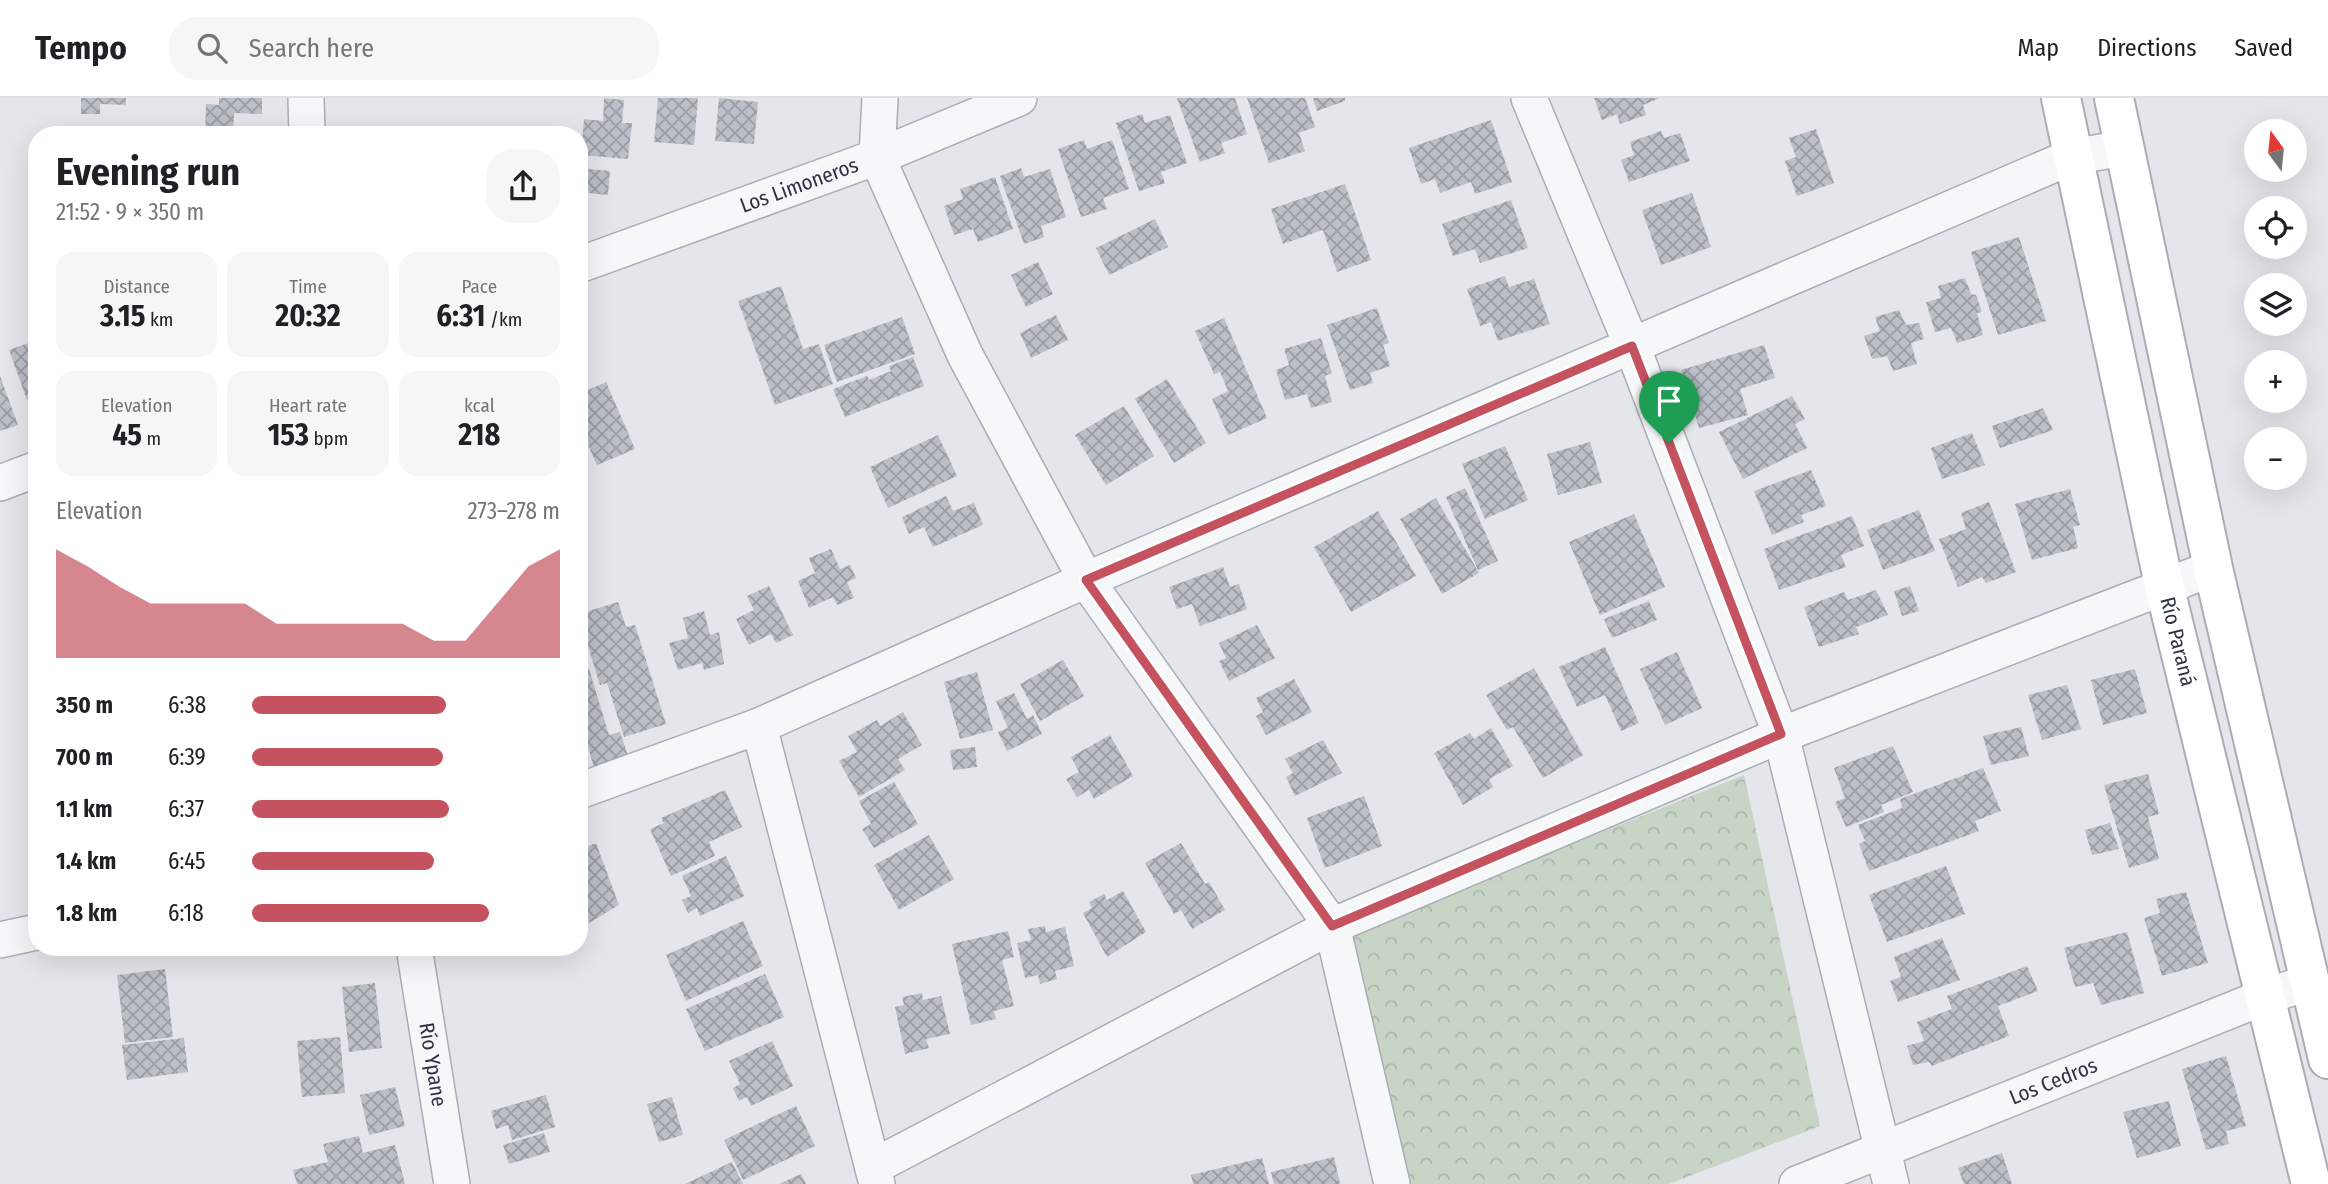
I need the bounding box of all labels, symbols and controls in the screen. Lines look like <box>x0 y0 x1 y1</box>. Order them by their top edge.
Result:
search box <box>169 17 659 80</box>
text: Tempo <box>35 28 127 68</box>
icon: search <box>193 29 231 67</box>
text: Search here <box>249 33 374 64</box>
text: Map <box>2018 34 2059 62</box>
text: Directions <box>2097 34 2196 62</box>
text: Saved <box>2234 34 2293 62</box>
north arrow <box>2244 119 2306 182</box>
map controls <box>2244 119 2307 490</box>
text: Evening run <box>56 149 240 195</box>
button: share <box>486 149 560 223</box>
street label: Los Limoneros <box>736 152 862 219</box>
button: locate <box>2244 196 2307 259</box>
text: 21:52 · 9 × 350 m <box>56 198 204 226</box>
button: layers <box>2244 273 2307 336</box>
text: Distance <box>103 275 170 298</box>
text: Time <box>289 275 327 298</box>
text: Pace <box>462 275 497 298</box>
text: 3.15 <box>100 298 145 334</box>
text: 20:32 <box>275 298 341 334</box>
text: 6:31 <box>436 298 486 334</box>
text: km <box>145 308 173 331</box>
text: /km <box>486 308 522 331</box>
button: + <box>2244 350 2307 413</box>
pin <box>1639 371 1699 443</box>
icon: arrive <box>1650 382 1688 420</box>
text: Elevation <box>101 394 172 417</box>
text: Heart rate <box>269 394 347 417</box>
text: kcal <box>464 394 495 417</box>
text: 45 <box>112 417 142 453</box>
text: 153 <box>268 417 309 453</box>
text: 218 <box>458 417 500 453</box>
text: m <box>142 427 161 450</box>
text: bpm <box>309 427 348 450</box>
button: − <box>2244 427 2307 490</box>
text: Elevation <box>56 497 143 525</box>
text: 273–278 m <box>468 497 560 525</box>
street label: Río Paraná <box>2154 594 2201 689</box>
text: 350 m <box>56 691 113 719</box>
text: 6:38 <box>168 691 206 719</box>
text: 700 m <box>56 743 113 771</box>
text: 6:39 <box>168 743 206 771</box>
text: 1.1 km <box>56 795 112 823</box>
text: 6:37 <box>168 795 204 823</box>
text: 1.4 km <box>56 847 116 875</box>
text: 6:45 <box>168 847 206 875</box>
text: 1.8 km <box>56 899 117 927</box>
text: 6:18 <box>168 899 204 927</box>
street label: Río Ypane <box>413 1021 452 1108</box>
street label: Los Cedros <box>2005 1052 2101 1111</box>

